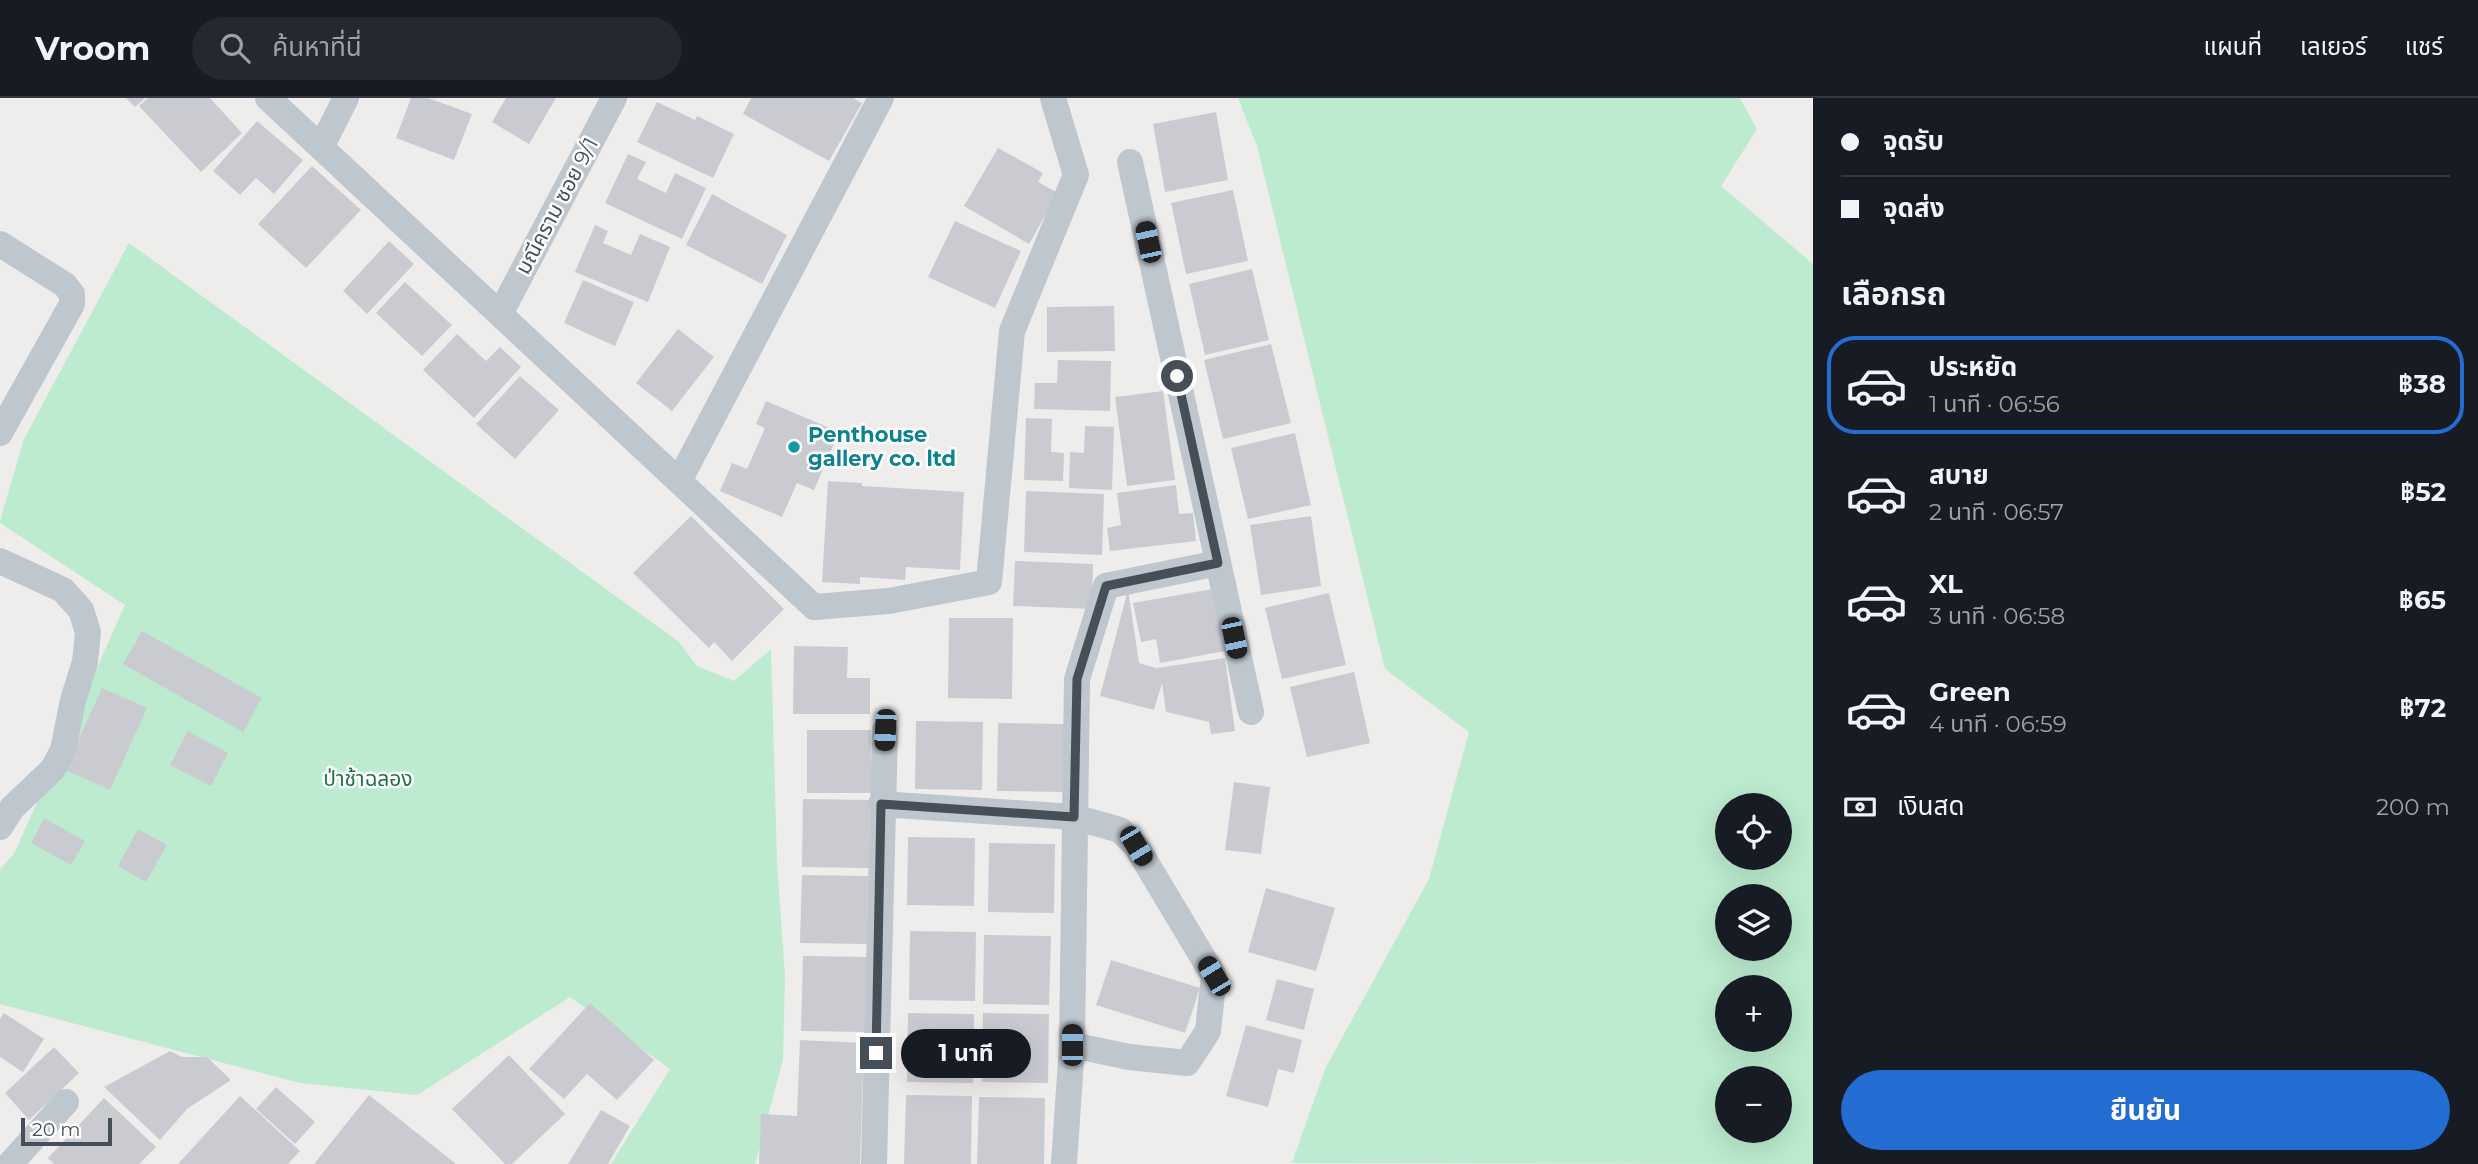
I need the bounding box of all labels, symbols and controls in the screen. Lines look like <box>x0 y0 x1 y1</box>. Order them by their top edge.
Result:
search box <box>192 17 682 80</box>
text: Vroom <box>35 28 150 68</box>
icon: search <box>216 29 254 67</box>
text: ค้นหาที่นี่ <box>272 31 362 63</box>
text: แผนที่ <box>2204 32 2262 61</box>
text: เลเยอร์ <box>2300 32 2367 61</box>
text: แชร์ <box>2405 32 2443 61</box>
text: จุดรับ <box>1883 125 1944 157</box>
street label: มณีคราม ซอย 9/1 <box>510 133 603 278</box>
text: จุดส่ง <box>1883 192 1945 224</box>
car <box>1134 219 1163 265</box>
text: เลือกรถ <box>1841 274 1946 313</box>
text: ประหยัด <box>1929 351 2017 383</box>
icon: car <box>1845 354 1908 417</box>
route start <box>1161 360 1193 392</box>
text: ฿38 <box>2398 368 2446 400</box>
text: 1 นาที · 06:56 <box>1929 390 2060 418</box>
place label: Penthouse gallery co. ltd <box>808 422 956 471</box>
marker: Penthouse gallery co. ltd <box>786 439 802 455</box>
text: สบาย <box>1929 459 1989 491</box>
icon: car <box>1845 462 1908 525</box>
text: ฿52 <box>2400 476 2446 508</box>
text: 2 นาที · 06:57 <box>1929 498 2064 526</box>
text: XL <box>1929 568 1963 600</box>
icon: car <box>1845 570 1908 633</box>
text: ฿65 <box>2399 584 2446 616</box>
text: 3 นาที · 06:58 <box>1929 602 2065 630</box>
car <box>1220 615 1249 661</box>
text: Green <box>1929 676 2011 708</box>
icon: car <box>1845 678 1908 741</box>
text: ฿72 <box>2399 692 2446 724</box>
car <box>874 708 897 752</box>
text: 4 นาที · 06:59 <box>1929 710 2067 738</box>
park label: ป่าช้าฉลอง <box>323 766 413 791</box>
icon: cash <box>1841 788 1879 826</box>
text: เงินสด <box>1897 790 1964 822</box>
map controls <box>1715 793 1792 1143</box>
button: locate <box>1715 793 1792 870</box>
text: 200 m <box>2376 793 2450 821</box>
car <box>1117 823 1156 869</box>
button: layers <box>1715 884 1792 961</box>
car <box>1195 953 1234 999</box>
button: + <box>1715 975 1792 1052</box>
car <box>1062 1024 1083 1066</box>
callout: 1 นาที <box>900 1028 1030 1077</box>
route end <box>860 1037 892 1069</box>
text: 1 นาที <box>938 1039 994 1067</box>
button: − <box>1715 1066 1792 1143</box>
button: ยืนยัน <box>1841 1070 2450 1150</box>
scale bar <box>21 1115 112 1147</box>
text: 20 m <box>32 1118 80 1141</box>

